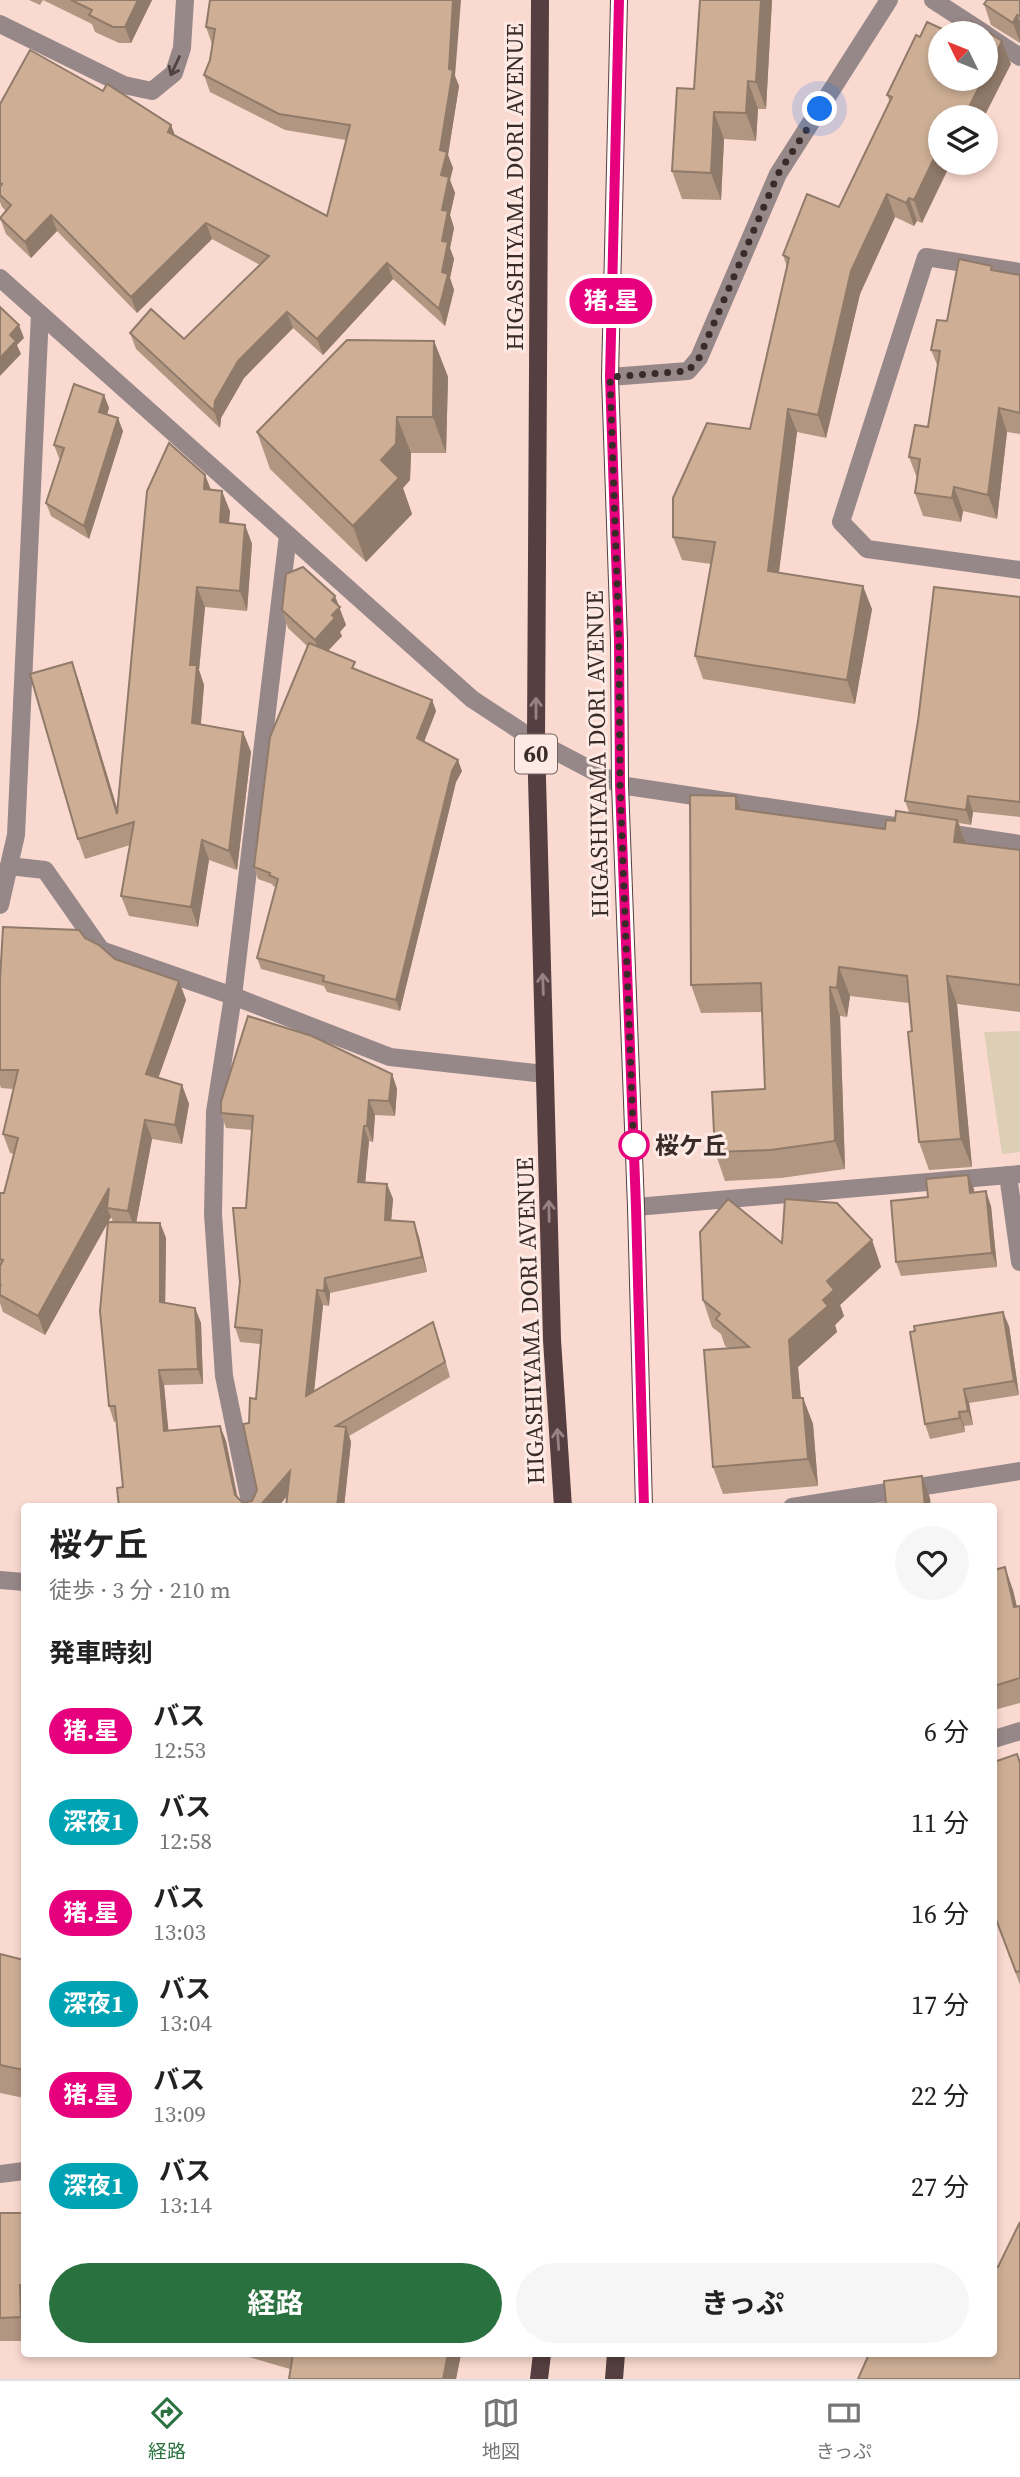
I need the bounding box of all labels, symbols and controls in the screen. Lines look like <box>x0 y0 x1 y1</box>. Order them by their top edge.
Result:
north arrow <box>928 21 998 91</box>
map controls <box>928 21 998 175</box>
street label: HIGASHIYAMA DORI AVENUE <box>498 23 531 351</box>
one-way arrow <box>168 56 181 77</box>
your location <box>802 91 837 126</box>
button: layers <box>928 105 998 175</box>
line badge: 猪.星 <box>571 278 651 324</box>
text: 猪.星 <box>583 284 639 317</box>
street label: HIGASHIYAMA DORI AVENUE <box>578 590 616 918</box>
one-way arrow <box>529 696 543 719</box>
road number: 60 <box>515 734 557 774</box>
one-way arrow <box>536 973 549 996</box>
place label: 桜ケ丘 <box>655 1129 727 1162</box>
marker: 桜ケ丘 <box>619 1130 649 1160</box>
street label: HIGASHIYAMA DORI AVENUE <box>508 1157 552 1485</box>
one-way arrow <box>542 1200 556 1223</box>
one-way arrow <box>552 1427 565 1450</box>
text: 桜ケ丘 <box>49 1522 148 1567</box>
button: heart <box>895 1526 969 1600</box>
text: 徒歩 · 3 分 · 210 m <box>49 1574 231 1606</box>
text: 発車時刻 <box>49 1635 153 1671</box>
text: バス <box>153 1698 205 1734</box>
text: 猪.星 <box>63 1714 118 1747</box>
text: 6 分 <box>924 1714 969 1750</box>
text: 12:53 <box>153 1734 206 1766</box>
text: バス <box>159 1789 211 1825</box>
text: 深夜1 <box>63 1805 124 1838</box>
text: 11 分 <box>911 1805 969 1841</box>
text: 12:58 <box>159 1825 212 1857</box>
text: バス <box>153 1880 205 1916</box>
text: 猪.星 <box>63 1896 118 1929</box>
text: 16 分 <box>911 1896 969 1932</box>
text: 13:03 <box>153 1916 206 1948</box>
text: バス <box>159 1971 211 2007</box>
text: 深夜1 <box>63 1987 124 2020</box>
text: 17 分 <box>911 1987 969 2023</box>
text: 13:04 <box>159 2007 212 2039</box>
text: バス <box>153 2062 205 2098</box>
text: 猪.星 <box>63 2078 118 2111</box>
text: 22 分 <box>911 2078 969 2114</box>
text: 13:09 <box>153 2098 206 2130</box>
text: バス <box>159 2153 211 2189</box>
text: 深夜1 <box>63 2169 124 2202</box>
text: 27 分 <box>911 2169 969 2205</box>
text: 13:14 <box>159 2189 212 2221</box>
button: 経路 <box>49 2263 502 2343</box>
button: きっぷ <box>516 2263 969 2343</box>
tab: 経路 <box>148 2394 186 2464</box>
tab: 地図 <box>482 2394 520 2464</box>
tab: きっぷ <box>816 2394 872 2464</box>

